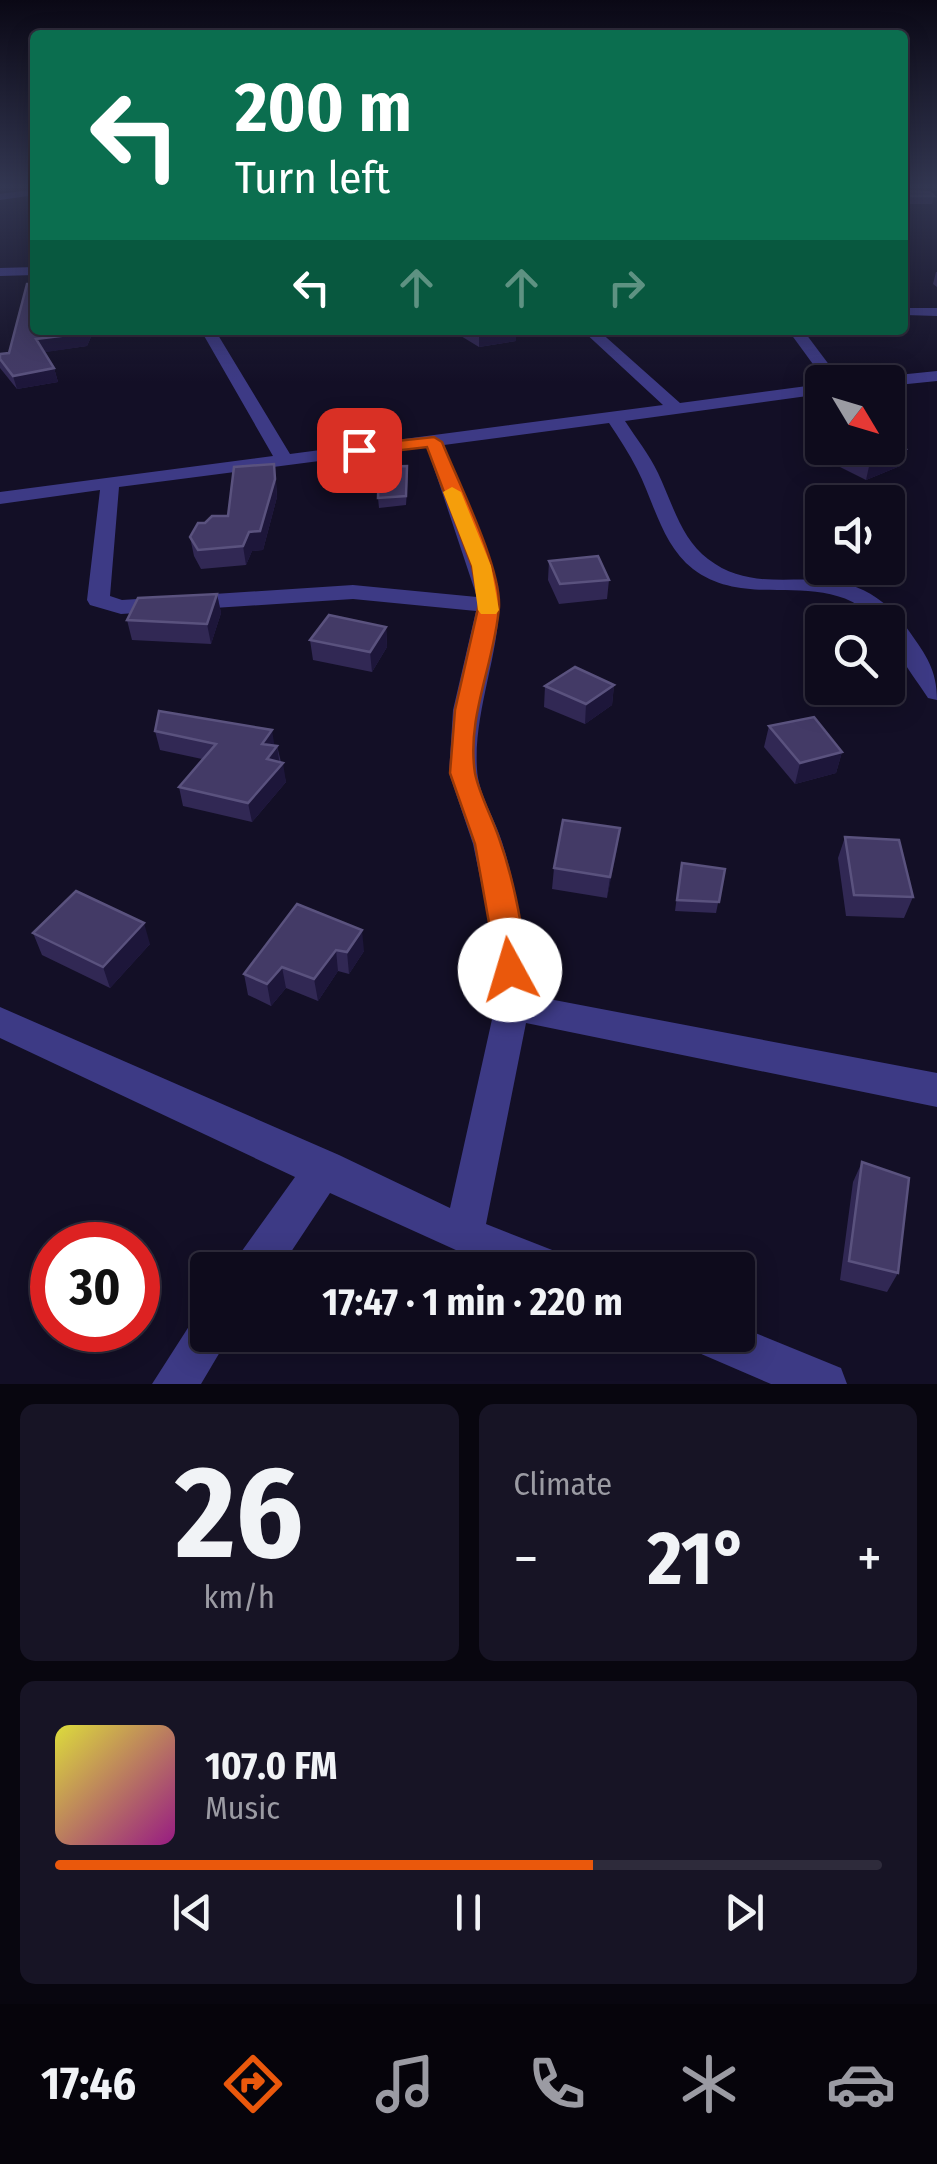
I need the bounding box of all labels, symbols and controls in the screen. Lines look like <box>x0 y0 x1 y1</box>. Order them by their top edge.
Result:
text: 200 m <box>235 66 412 150</box>
icon: left <box>70 70 200 200</box>
text: Turn left <box>235 151 390 205</box>
icon: left <box>284 260 339 315</box>
icon: ahead <box>389 260 444 315</box>
icon: ahead <box>494 260 549 315</box>
icon: right <box>599 260 654 315</box>
north arrow <box>805 365 905 465</box>
map controls <box>805 365 905 705</box>
pin <box>317 408 402 493</box>
icon: arrive <box>332 423 387 478</box>
button: sound <box>805 485 905 585</box>
button: search <box>805 605 905 705</box>
position arrow <box>458 918 562 1022</box>
speed limit sign: 30 <box>30 1222 160 1352</box>
text: 17:47 · 1 min · 220 m <box>322 1279 623 1325</box>
text: 26 <box>175 1435 303 1591</box>
text: Climate <box>514 1465 612 1503</box>
text: 21° <box>648 1514 748 1604</box>
text: − <box>514 1526 538 1592</box>
text: + <box>857 1526 882 1592</box>
text: km/h <box>204 1578 275 1616</box>
text: 107.0 FM <box>205 1743 337 1789</box>
text: Music <box>205 1789 280 1827</box>
icon: previous <box>165 1885 220 1940</box>
icon: pause <box>441 1885 496 1940</box>
icon: next <box>717 1885 772 1940</box>
icon: directions <box>218 2049 288 2119</box>
icon: music <box>370 2049 440 2119</box>
icon: phone <box>522 2049 592 2119</box>
icon: climate <box>674 2049 744 2119</box>
icon: car <box>826 2049 896 2119</box>
text: 17:46 <box>41 2057 136 2111</box>

